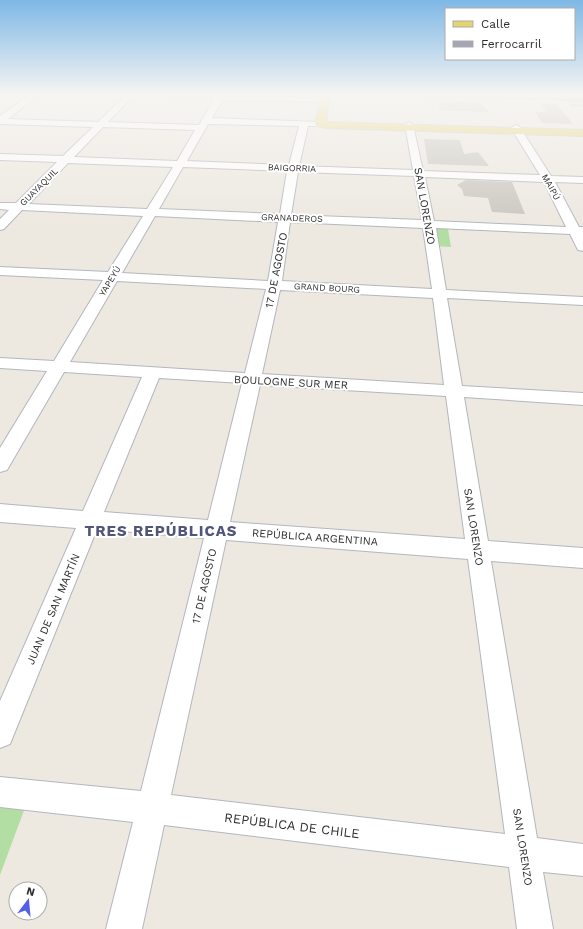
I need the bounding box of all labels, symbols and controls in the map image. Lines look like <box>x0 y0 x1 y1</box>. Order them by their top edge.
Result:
legend <box>445 8 575 60</box>
text: Calle <box>481 17 510 31</box>
text: Ferrocarril <box>481 37 542 51</box>
street label: BAIGORRIA <box>268 162 316 174</box>
street label: GUAYAQUIL <box>18 166 60 208</box>
street label: SAN LORENZO <box>411 167 438 246</box>
street label: MAIPÚ <box>540 172 563 202</box>
street label: GRANADEROS <box>261 212 323 224</box>
street label: 17 DE AGOSTO <box>263 231 290 309</box>
street label: YAPEYÚ <box>96 264 123 298</box>
street label: GRAND BOURG <box>294 281 360 295</box>
street label: BOULOGNE SUR MER <box>234 373 348 392</box>
street label: SAN LORENZO <box>461 488 486 567</box>
district label: TRES REPÚBLICAS <box>84 522 238 540</box>
street label: REPÚBLICA ARGENTINA <box>252 526 378 548</box>
street label: 17 DE AGOSTO <box>190 547 219 625</box>
street label: JUAN DE SAN MARTÍN <box>23 551 83 667</box>
street label: SAN LORENZO <box>510 808 535 887</box>
street label: REPÚBLICA DE CHILE <box>223 810 360 841</box>
north arrow <box>8 881 48 921</box>
text: N <box>25 884 36 899</box>

